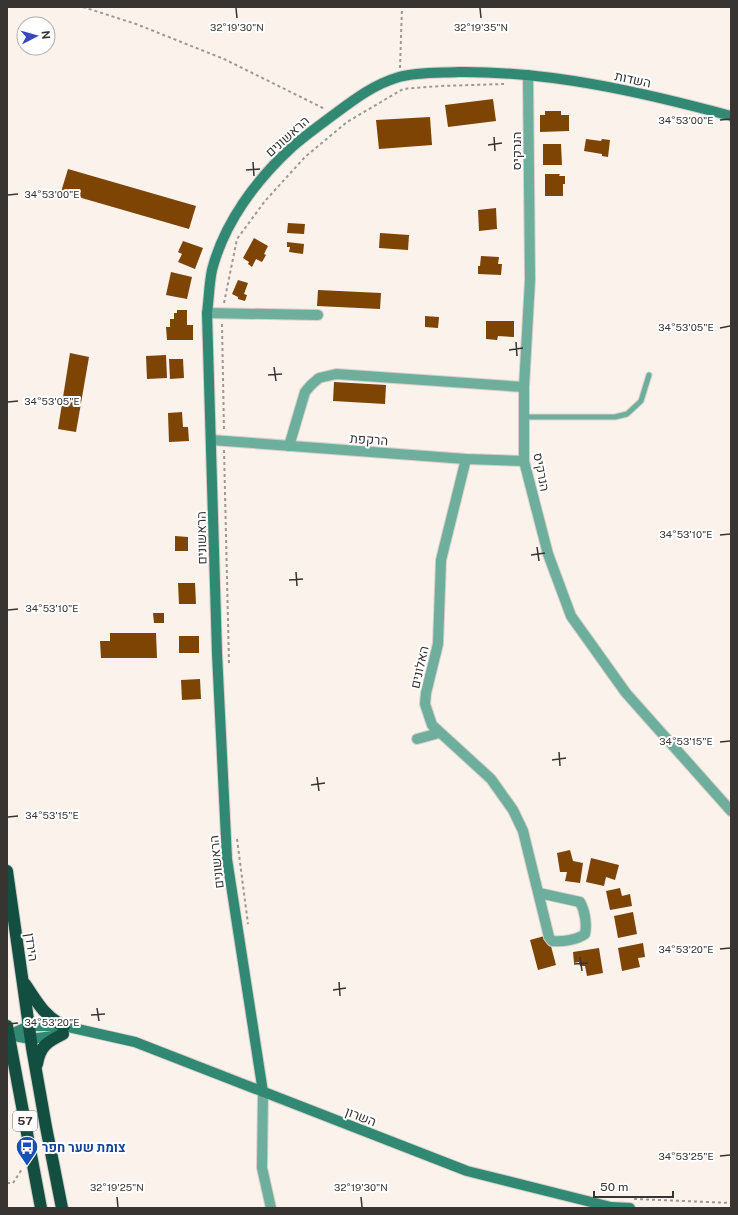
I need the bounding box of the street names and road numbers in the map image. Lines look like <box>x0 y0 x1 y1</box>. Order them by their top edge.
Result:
street label: השדות <box>613 68 652 91</box>
street label: הראשונים <box>262 113 312 160</box>
street label: הנרקיס <box>509 131 524 171</box>
street label: הרקפת <box>349 431 389 448</box>
street label: הנרקיס <box>530 452 553 493</box>
street label: הראשונים <box>194 511 209 565</box>
street label: האלונים <box>407 644 432 690</box>
street label: הראשונים <box>206 835 227 889</box>
street label: הירדן <box>22 932 41 962</box>
street label: השרון <box>343 1104 378 1129</box>
road number: 57 <box>13 1111 37 1131</box>

